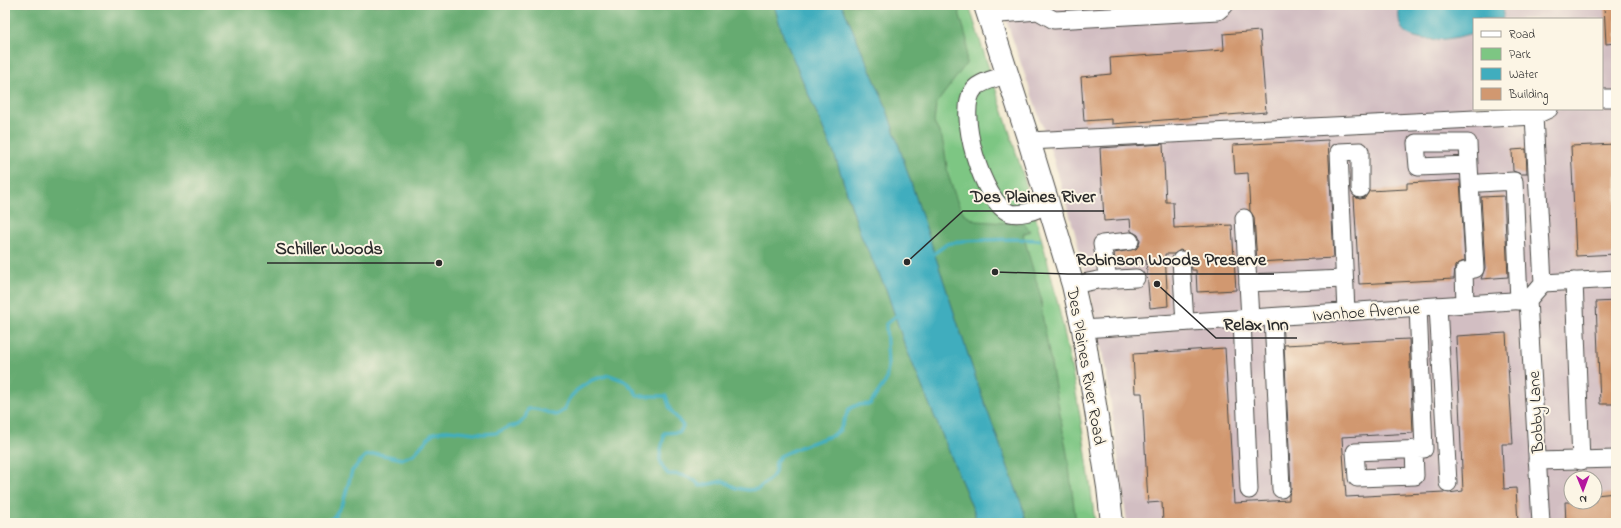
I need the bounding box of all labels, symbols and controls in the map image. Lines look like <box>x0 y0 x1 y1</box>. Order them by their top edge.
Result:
legend <box>1473 18 1603 110</box>
text: Road <box>1509 26 1535 44</box>
text: Park <box>1509 46 1531 64</box>
text: Water <box>1509 66 1538 84</box>
text: Building <box>1508 86 1548 105</box>
callout: Des Plaines River <box>963 181 1104 211</box>
text: Des Plaines River <box>969 185 1096 211</box>
callout: Schiller Woods <box>267 233 391 263</box>
text: Schiller Woods <box>275 237 383 263</box>
callout: Robinson Woods Preserve <box>1068 244 1274 274</box>
text: Robinson Woods Preserve <box>1076 248 1267 274</box>
street label: Des Plaines River Road <box>1059 285 1112 447</box>
street label: Ivanhoe Avenue <box>1311 296 1421 329</box>
callout: Relax Inn <box>1216 308 1297 338</box>
text: Relax Inn <box>1223 313 1289 339</box>
street label: Bobby Lane <box>1522 370 1552 455</box>
north arrow <box>1563 470 1603 510</box>
text: N <box>1579 491 1587 507</box>

